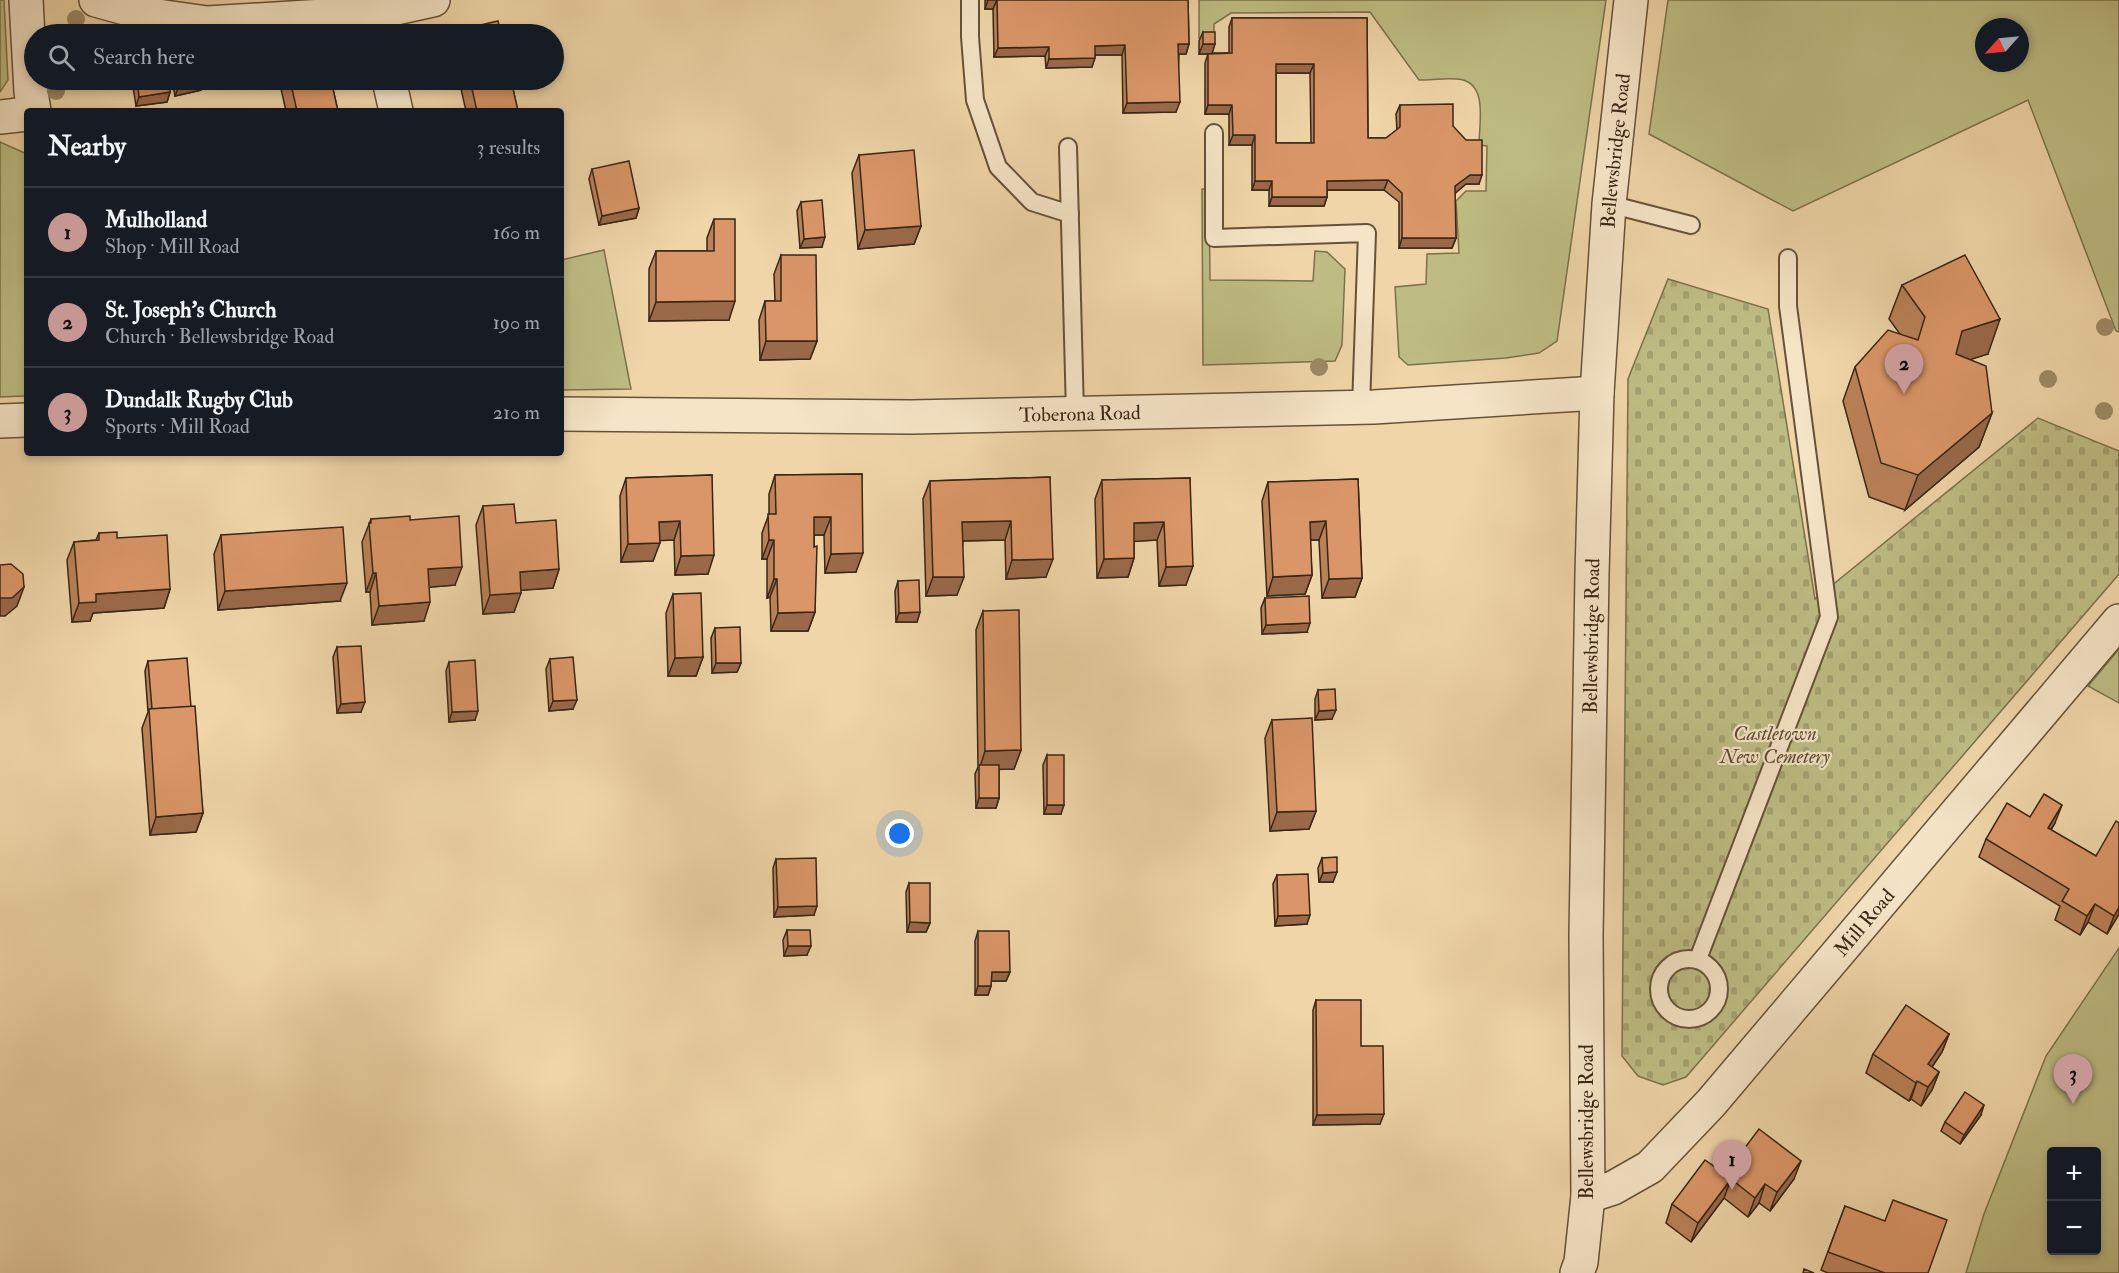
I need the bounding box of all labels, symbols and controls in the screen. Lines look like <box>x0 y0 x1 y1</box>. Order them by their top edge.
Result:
north arrow <box>1975 18 2029 72</box>
search box <box>24 24 564 90</box>
icon: search <box>45 41 78 74</box>
text: Search here <box>93 43 195 71</box>
street label: Bellewsbridge Road <box>1595 72 1636 229</box>
text: Nearby <box>48 131 126 163</box>
text: 3 results <box>477 135 540 160</box>
text: Mulholland <box>105 206 207 234</box>
text: 1 <box>64 220 71 245</box>
text: 160 m <box>493 220 540 245</box>
text: Shop · Mill Road <box>105 234 240 259</box>
text: St. Joseph's Church <box>105 296 276 324</box>
text: 2 <box>62 310 73 335</box>
text: 190 m <box>493 310 540 335</box>
text: Church · Bellewsbridge Road <box>105 324 334 349</box>
pin: 2 <box>1884 344 1924 394</box>
text: Dundalk Rugby Club <box>105 386 293 414</box>
text: 3 <box>64 400 71 425</box>
text: 210 m <box>493 400 540 425</box>
street label: Toberona Road <box>1019 400 1141 427</box>
text: Sports · Mill Road <box>105 414 250 439</box>
street label: Bellewsbridge Road <box>1577 558 1605 714</box>
park label: Castletown New Cemetery <box>1719 721 1830 769</box>
your location <box>885 819 914 848</box>
street label: Mill Road <box>1828 883 1900 961</box>
street label: Bellewsbridge Road <box>1574 1044 1599 1200</box>
pin: 3 <box>2054 1054 2092 1104</box>
pin: 1 <box>1712 1140 1752 1190</box>
map controls <box>2047 1147 2101 1255</box>
button: + <box>2047 1147 2101 1201</box>
button: − <box>2047 1201 2101 1255</box>

